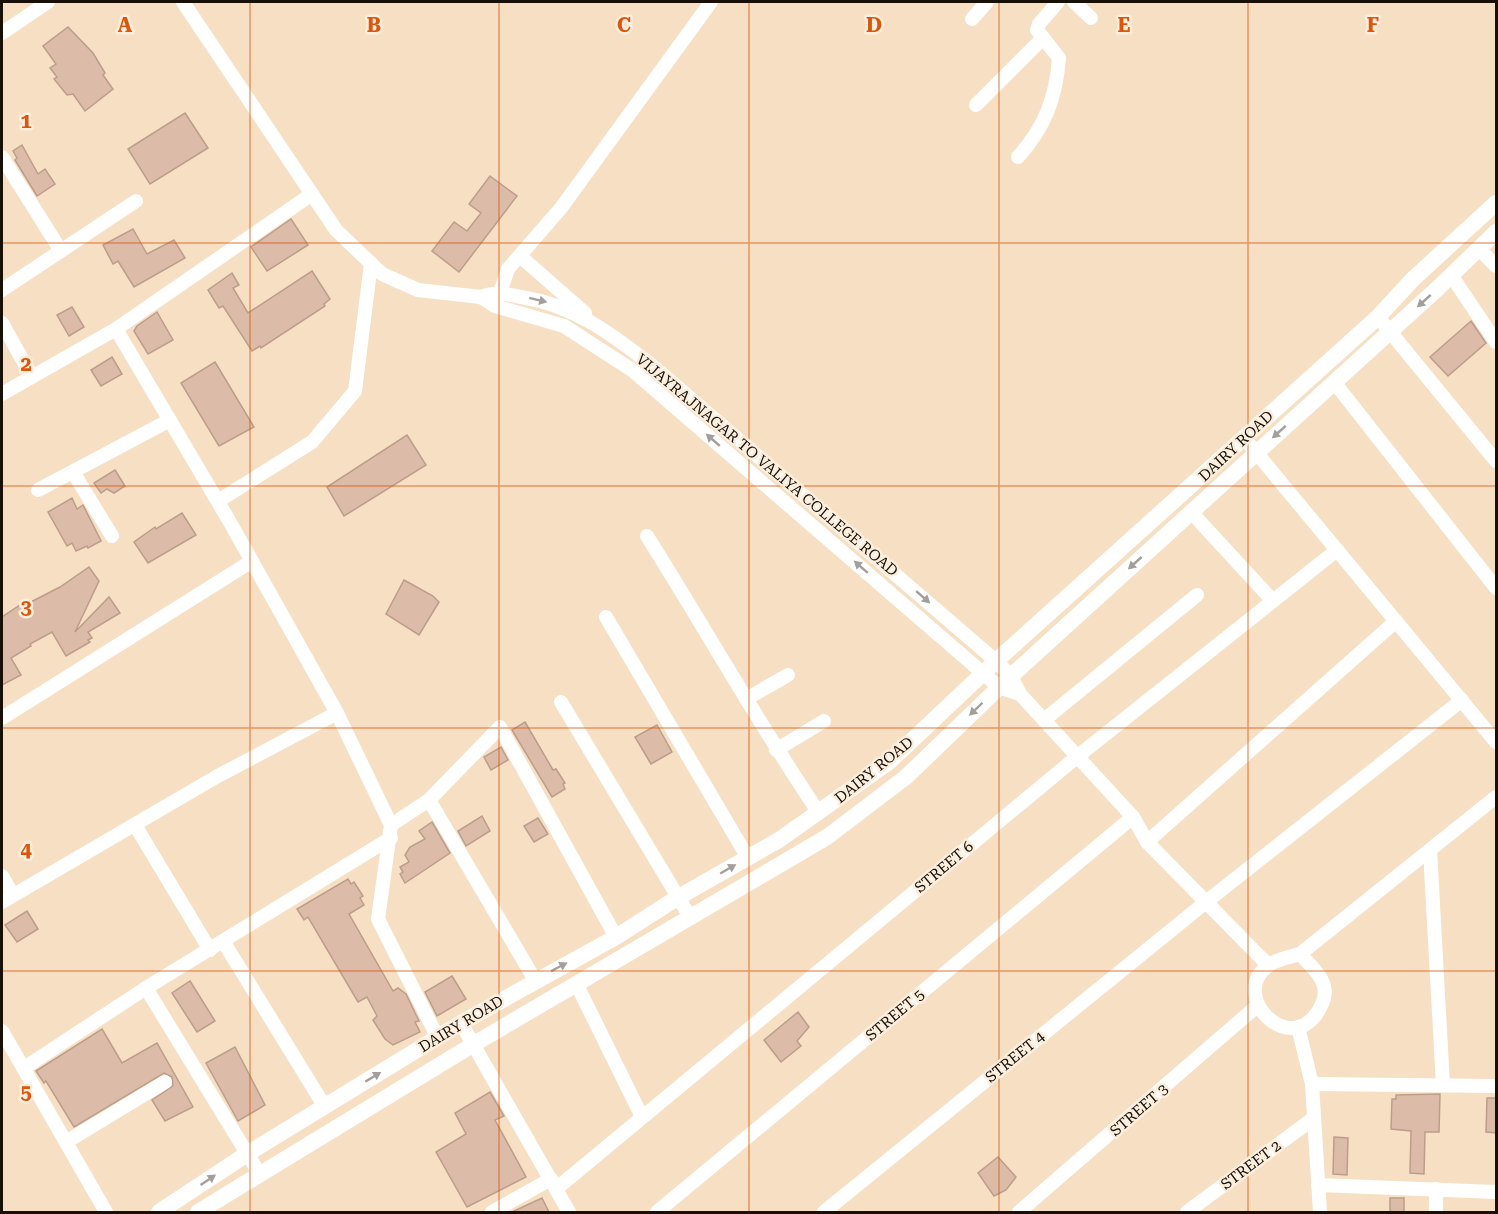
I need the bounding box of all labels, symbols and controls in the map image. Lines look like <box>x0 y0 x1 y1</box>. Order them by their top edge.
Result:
text: A <box>118 13 133 37</box>
text: B <box>367 13 381 37</box>
text: C <box>617 13 631 37</box>
text: D <box>866 13 882 37</box>
text: E <box>1118 13 1131 37</box>
text: F <box>1367 13 1379 37</box>
text: 1 <box>20 109 32 133</box>
one-way arrow <box>1416 294 1431 308</box>
one-way arrow <box>529 296 547 306</box>
street label: VIJAYRAJNAGAR TO VALIYA COLLEGE ROAD <box>632 350 902 580</box>
text: 2 <box>20 352 32 376</box>
street label: DAIRY ROAD <box>1195 407 1277 485</box>
one-way arrow <box>1272 425 1287 438</box>
one-way arrow <box>706 434 721 447</box>
one-way arrow <box>1127 556 1142 570</box>
one-way arrow <box>854 561 869 574</box>
one-way arrow <box>915 590 930 603</box>
text: 3 <box>20 595 32 619</box>
one-way arrow <box>969 702 983 716</box>
street label: DAIRY ROAD <box>831 733 917 807</box>
street label: STREET 6 <box>911 837 977 897</box>
text: 4 <box>20 838 32 862</box>
one-way arrow <box>719 865 736 875</box>
one-way arrow <box>551 962 568 972</box>
street label: STREET 5 <box>862 985 928 1045</box>
street label: DAIRY ROAD <box>416 992 506 1056</box>
street label: STREET 4 <box>982 1027 1049 1086</box>
one-way arrow <box>365 1072 381 1083</box>
text: 5 <box>20 1080 32 1104</box>
street label: STREET 3 <box>1106 1080 1172 1140</box>
street label: STREET 2 <box>1217 1136 1285 1194</box>
one-way arrow <box>199 1174 215 1186</box>

